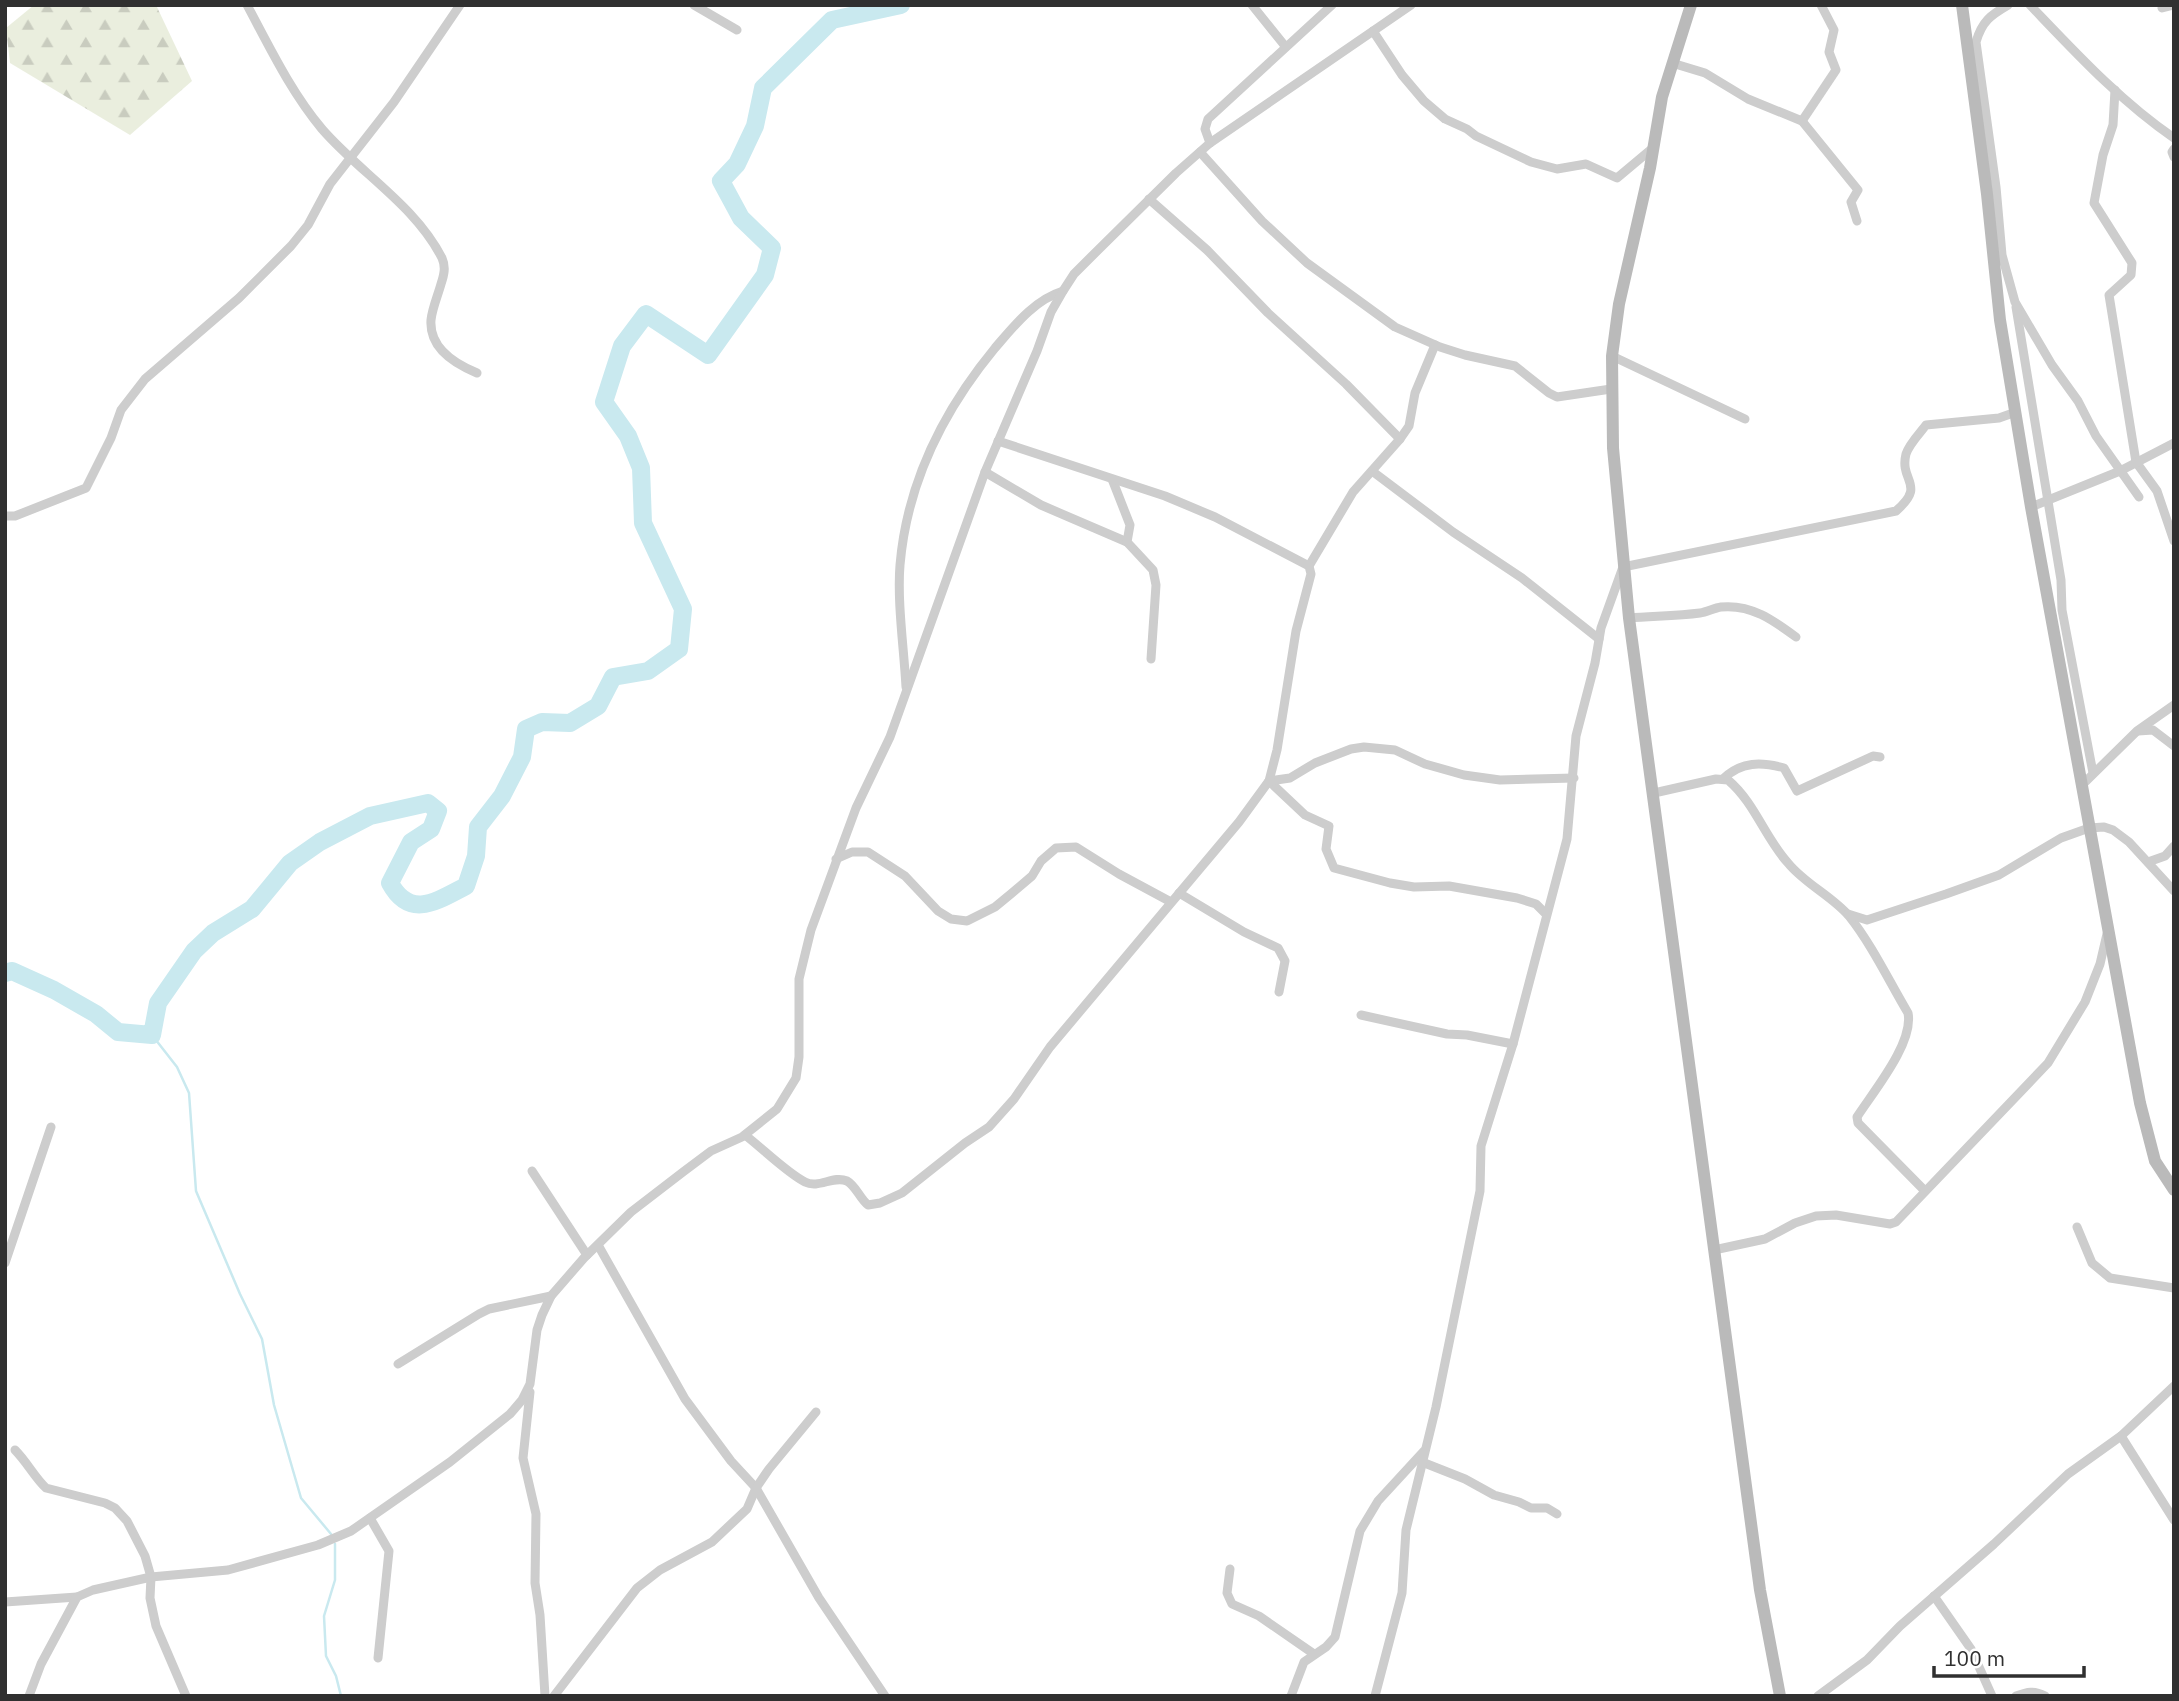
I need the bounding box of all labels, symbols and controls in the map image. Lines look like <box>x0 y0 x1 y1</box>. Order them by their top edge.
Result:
scale bar <box>1934 1634 2084 1678</box>
text: 100 m <box>1944 1644 2005 1672</box>

